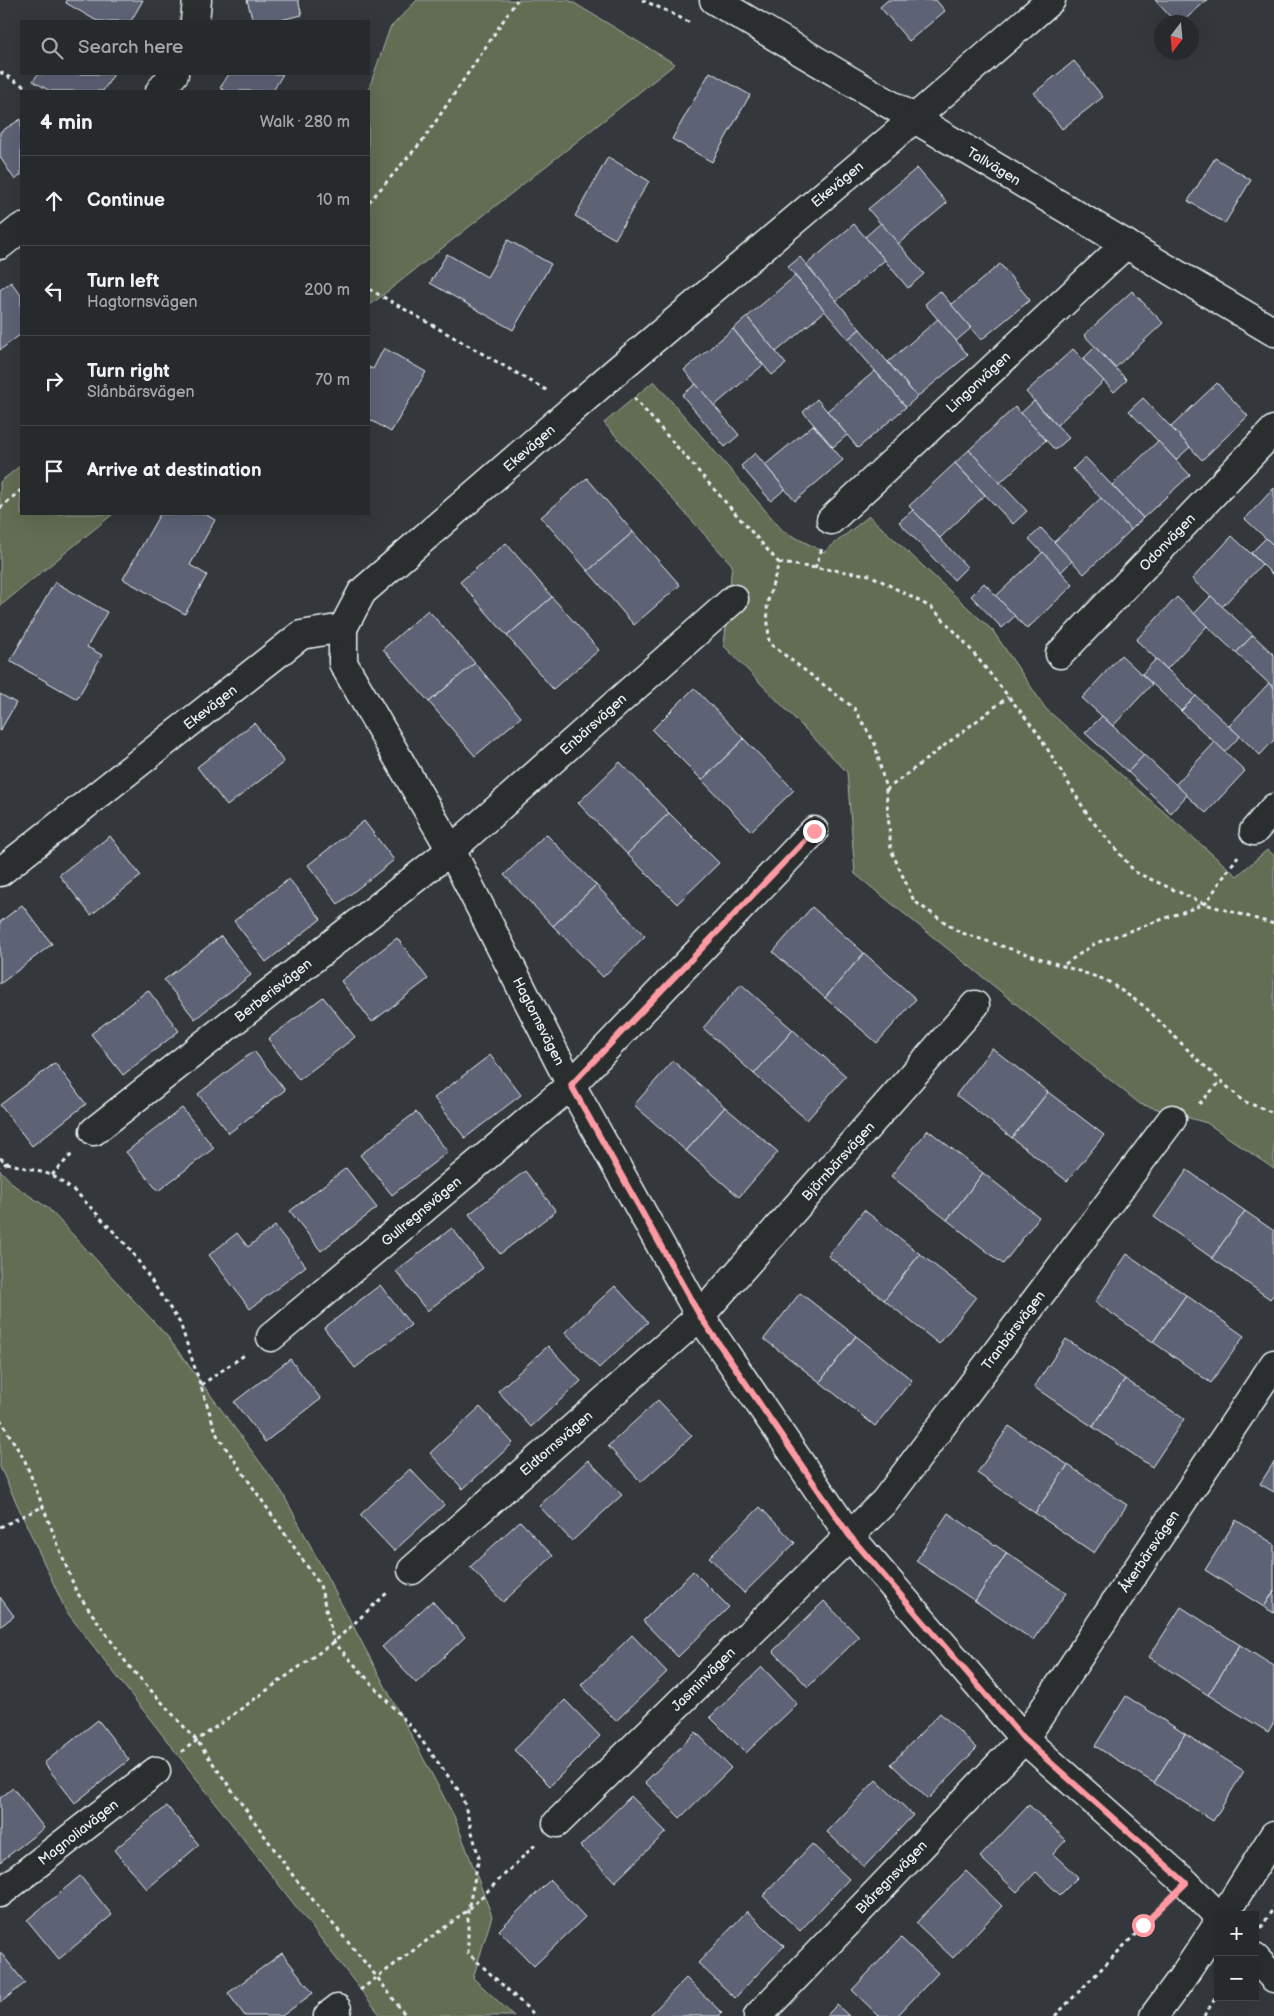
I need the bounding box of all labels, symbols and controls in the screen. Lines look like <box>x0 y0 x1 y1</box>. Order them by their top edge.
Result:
north arrow <box>1154 15 1199 60</box>
search box <box>20 20 370 75</box>
icon: search <box>38 34 66 62</box>
text: Search here <box>78 36 183 59</box>
text: 4 min <box>40 110 93 135</box>
text: Walk · 280 m <box>260 113 350 132</box>
street label: Tallvägen <box>964 144 1024 189</box>
street label: Ekevägen <box>808 158 867 211</box>
icon: ahead <box>40 187 68 215</box>
text: Continue <box>87 189 165 212</box>
text: 10 m <box>317 191 350 210</box>
text: Turn left <box>87 270 159 293</box>
icon: left <box>40 277 68 305</box>
text: 200 m <box>304 281 350 300</box>
text: Hagtornsvägen <box>87 293 198 312</box>
street label: Lingonvägen <box>943 348 1014 417</box>
text: Turn right <box>87 360 170 383</box>
icon: right <box>40 367 68 395</box>
text: 70 m <box>315 371 350 390</box>
text: Slånbärsvägen <box>87 383 194 402</box>
street label: Ekevägen <box>500 421 559 475</box>
icon: arrive <box>40 457 68 485</box>
text: Arrive at destination <box>87 459 262 482</box>
street label: Odonvägen <box>1136 510 1199 575</box>
street label: Ekevägen <box>180 681 240 733</box>
street label: Enbärsvägen <box>556 690 630 759</box>
route end <box>803 820 826 843</box>
street label: Berberisvägen <box>231 955 315 1026</box>
street label: Hagtornsvägen <box>509 974 568 1068</box>
street label: Björnbärsvägen <box>798 1118 878 1204</box>
street label: Gullregnsvägen <box>378 1173 465 1250</box>
street label: Tranbärsvägen <box>978 1287 1049 1373</box>
street label: Eldtornsvägen <box>516 1407 596 1480</box>
street label: Åkerbärsvägen <box>1114 1506 1183 1595</box>
street label: Jasminvägen <box>668 1644 739 1715</box>
street label: Magnoliavägen <box>35 1796 122 1869</box>
street label: Blåregnsvägen <box>852 1837 931 1918</box>
map controls <box>1214 1911 1259 2001</box>
button: + <box>1214 1911 1259 1956</box>
route start <box>1132 1914 1155 1937</box>
button: − <box>1214 1956 1259 2001</box>

